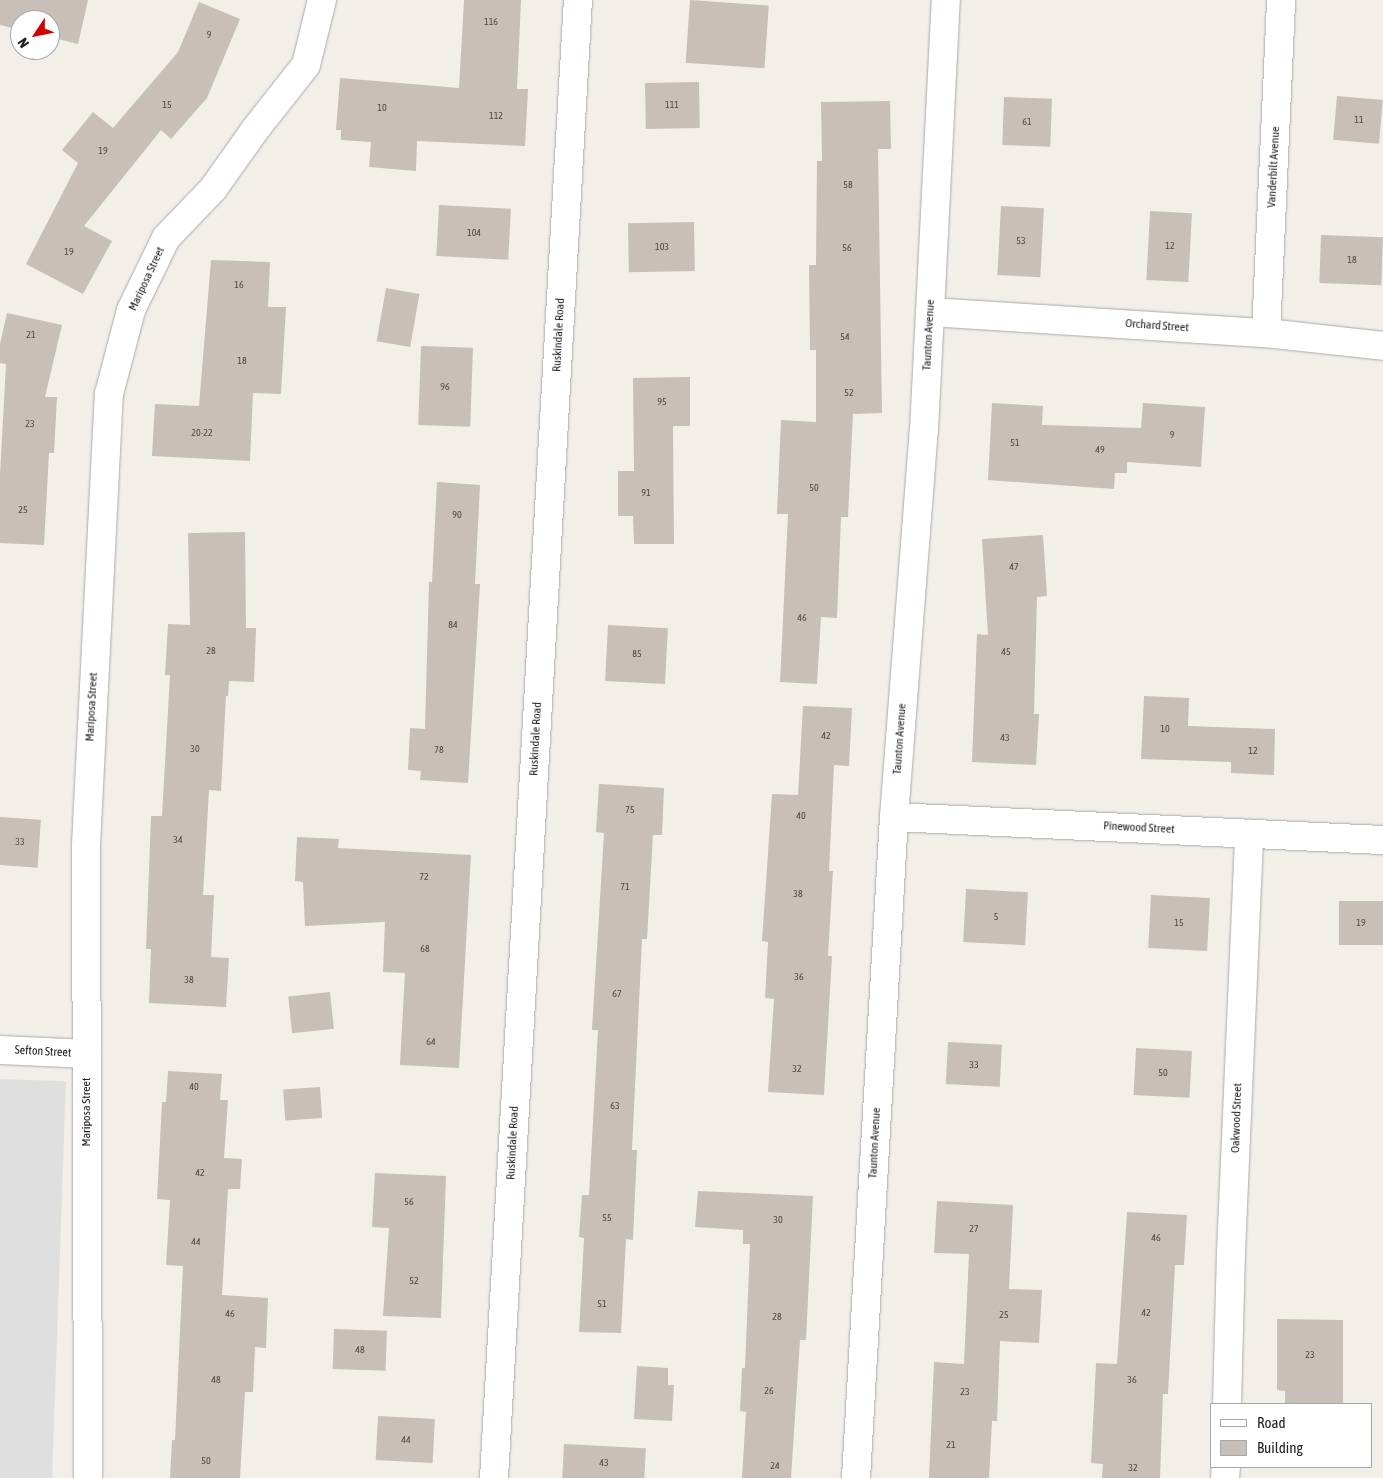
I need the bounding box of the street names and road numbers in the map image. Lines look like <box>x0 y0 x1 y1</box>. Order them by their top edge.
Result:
street label: Vanderbilt Avenue <box>1265 126 1283 208</box>
street label: Mariposa Street <box>126 245 168 313</box>
street label: Ruskindale Road <box>550 298 568 372</box>
street label: Taunton Avenue <box>920 299 938 371</box>
street label: Orchard Street <box>1125 317 1189 335</box>
street label: Mariposa Street <box>83 672 101 742</box>
street label: Ruskindale Road <box>527 702 545 776</box>
street label: Taunton Avenue <box>890 703 910 775</box>
street label: Pinewood Street <box>1103 819 1175 837</box>
street label: Sefton Street <box>14 1043 72 1061</box>
street label: Mariposa Street <box>80 1077 94 1147</box>
street label: Oakwood Street <box>1229 1083 1245 1153</box>
street label: Ruskindale Road <box>504 1106 522 1180</box>
street label: Taunton Avenue <box>866 1107 884 1179</box>

